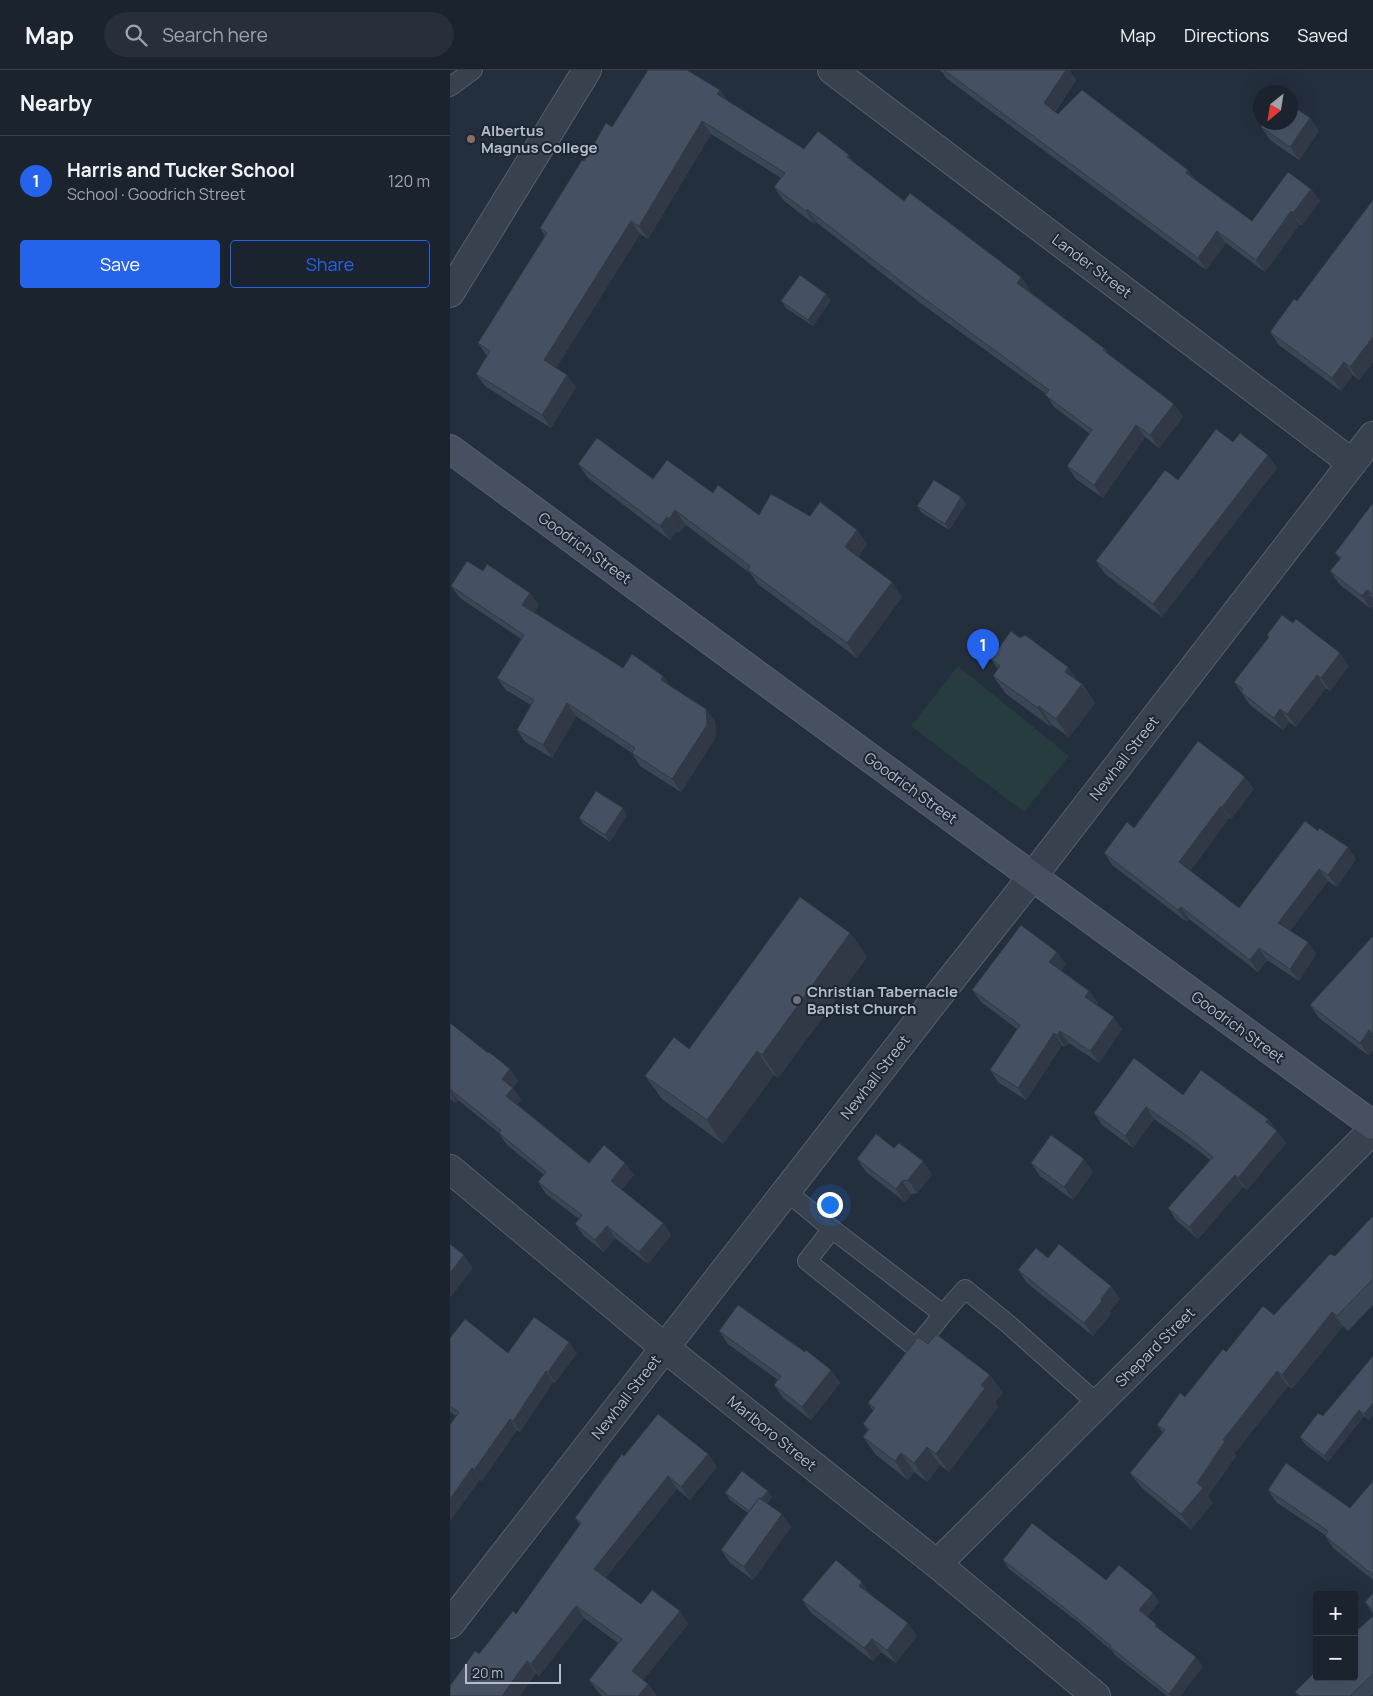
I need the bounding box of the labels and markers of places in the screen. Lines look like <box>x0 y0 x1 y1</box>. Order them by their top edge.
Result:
place label: Albertus Magnus College <box>481 120 598 158</box>
marker: Albertus Magnus College <box>465 133 477 145</box>
pin: 1 <box>967 629 999 670</box>
place label: Christian Tabernacle Baptist Church <box>807 981 958 1019</box>
marker: Christian Tabernacle Baptist Church <box>791 994 803 1006</box>

